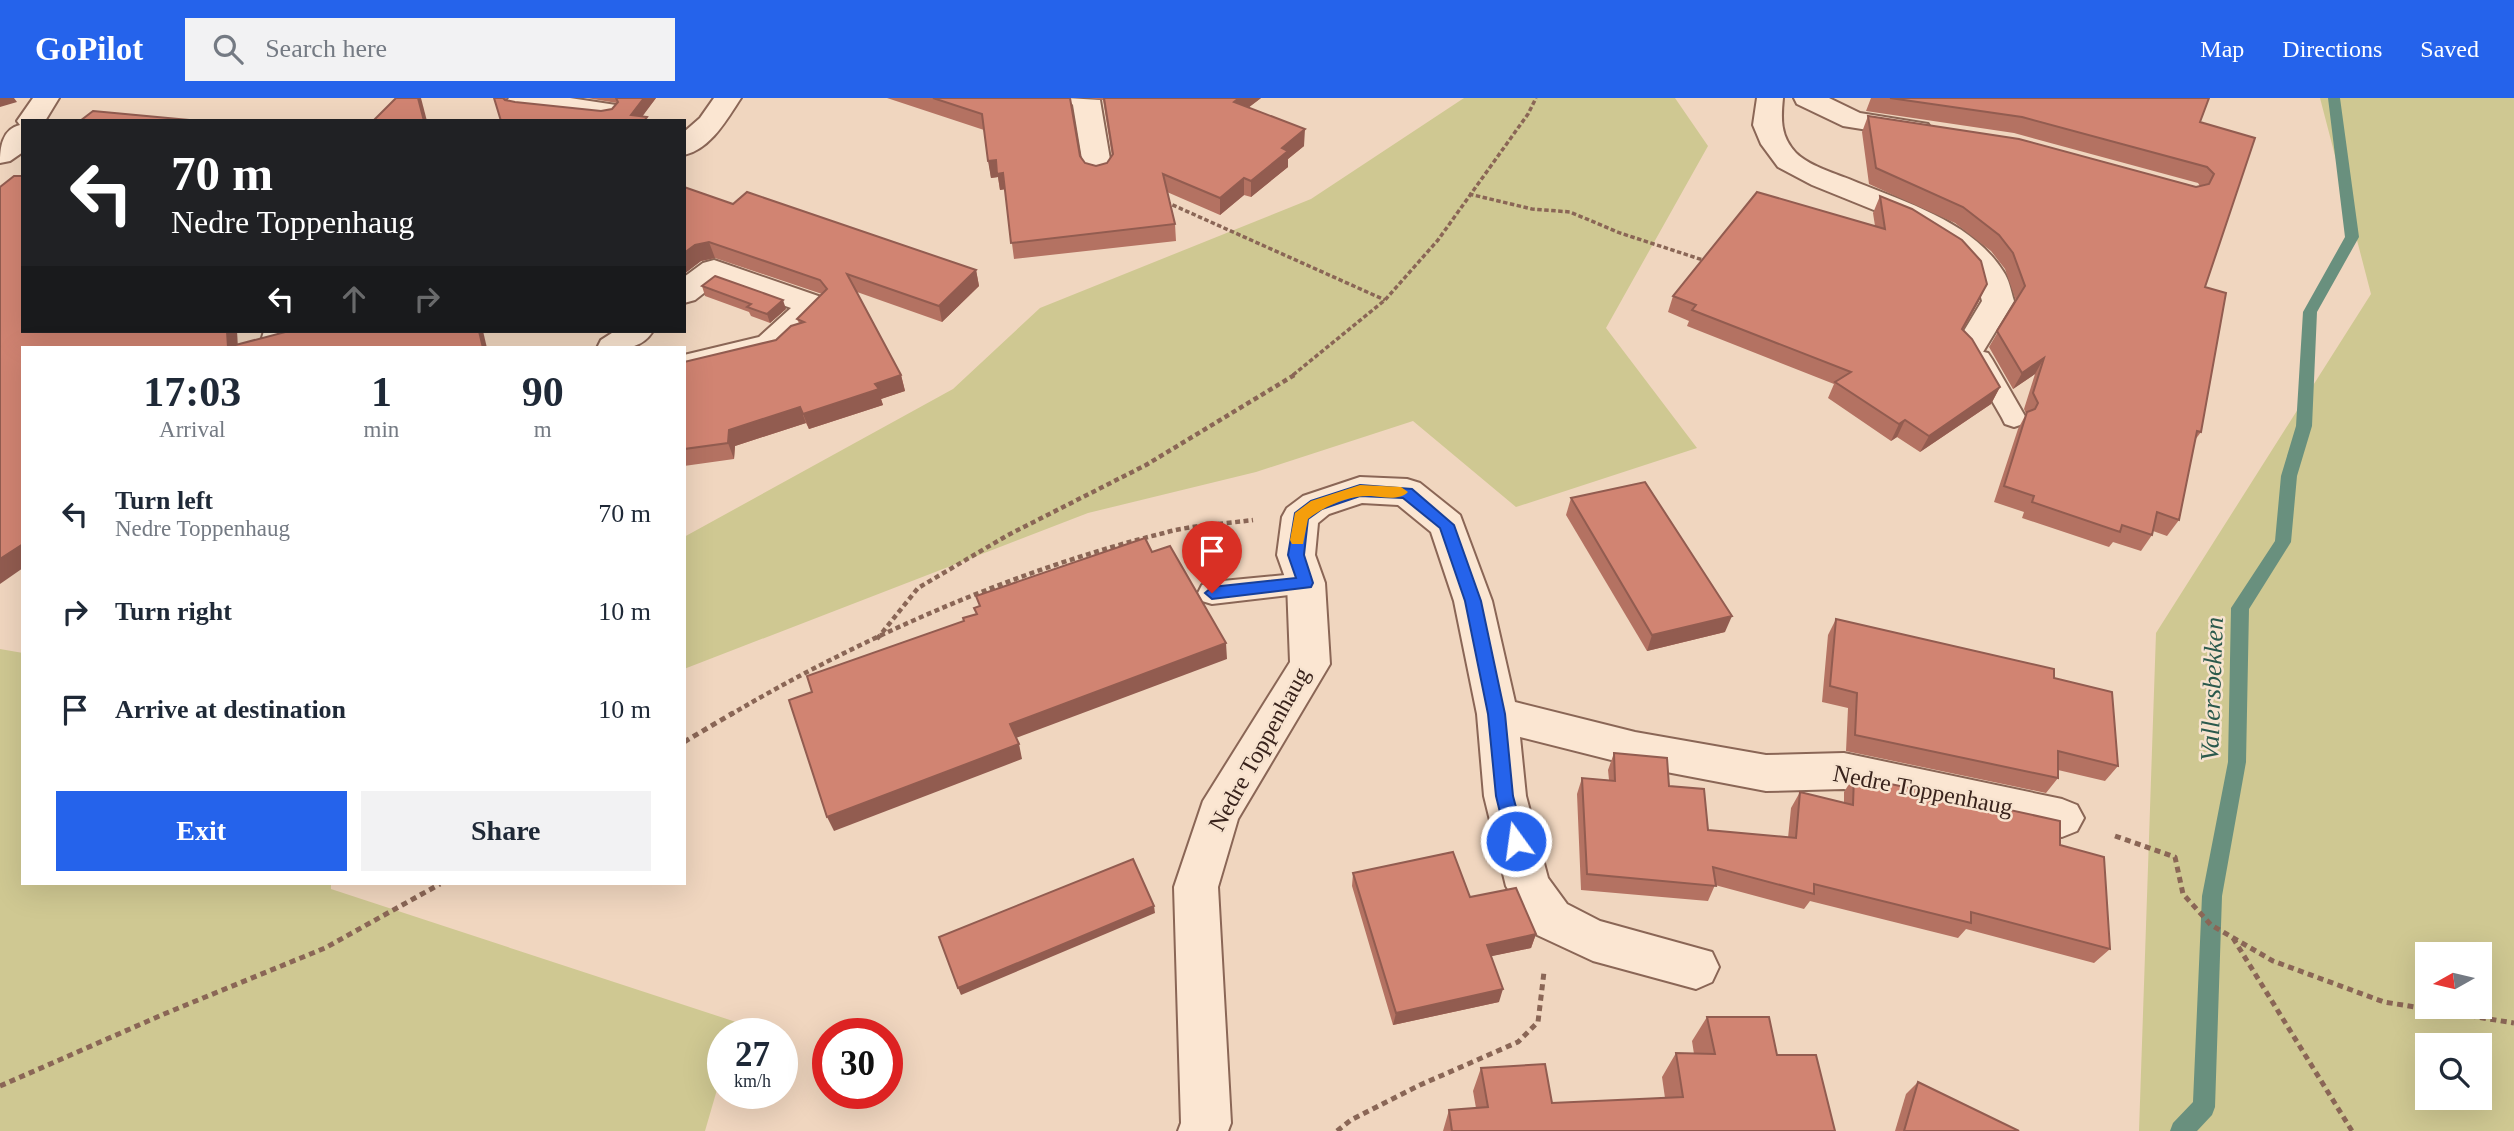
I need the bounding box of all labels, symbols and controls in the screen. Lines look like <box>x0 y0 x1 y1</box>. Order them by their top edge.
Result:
search box <box>185 18 675 81</box>
icon: search <box>209 30 247 68</box>
text: GoPilot <box>35 31 143 67</box>
text: Search here <box>265 34 387 63</box>
text: Map <box>2200 36 2244 62</box>
text: Directions <box>2282 36 2382 62</box>
text: Saved <box>2420 36 2479 62</box>
text: 70 m <box>171 146 273 201</box>
icon: left <box>56 147 147 238</box>
text: Nedre Toppenhaug <box>171 204 414 240</box>
icon: left <box>262 280 300 318</box>
icon: ahead <box>335 280 373 318</box>
icon: right <box>408 280 446 318</box>
text: 17:03 <box>143 369 241 415</box>
text: 1 <box>371 369 392 415</box>
text: 90 <box>522 369 564 415</box>
text: Arrival <box>159 417 226 442</box>
text: min <box>364 417 399 442</box>
text: m <box>534 417 552 442</box>
text: Turn left <box>115 486 213 515</box>
icon: left <box>56 495 94 533</box>
text: 70 m <box>598 499 651 528</box>
text: Nedre Toppenhaug <box>115 516 290 541</box>
pin <box>1182 521 1242 593</box>
icon: arrive <box>1193 532 1231 570</box>
icon: right <box>56 593 94 631</box>
text: Turn right <box>115 597 232 626</box>
text: 10 m <box>598 597 651 626</box>
water label: Vallersbekken <box>2195 616 2229 762</box>
street label: Nedre Toppenhaug <box>1203 663 1315 835</box>
icon: arrive <box>56 691 94 729</box>
text: Arrive at destination <box>115 695 346 724</box>
text: 10 m <box>598 695 651 724</box>
street label: Nedre Toppenhaug <box>1831 760 2015 820</box>
button: Exit <box>56 791 347 871</box>
button: Share <box>361 791 651 871</box>
position arrow <box>1479 804 1553 878</box>
north arrow <box>2415 942 2492 1018</box>
map controls <box>2415 942 2492 1110</box>
speed limit sign: 30 <box>812 1018 903 1109</box>
button: search <box>2415 1033 2492 1110</box>
text: 27 <box>735 1035 770 1074</box>
text: km/h <box>734 1071 771 1091</box>

